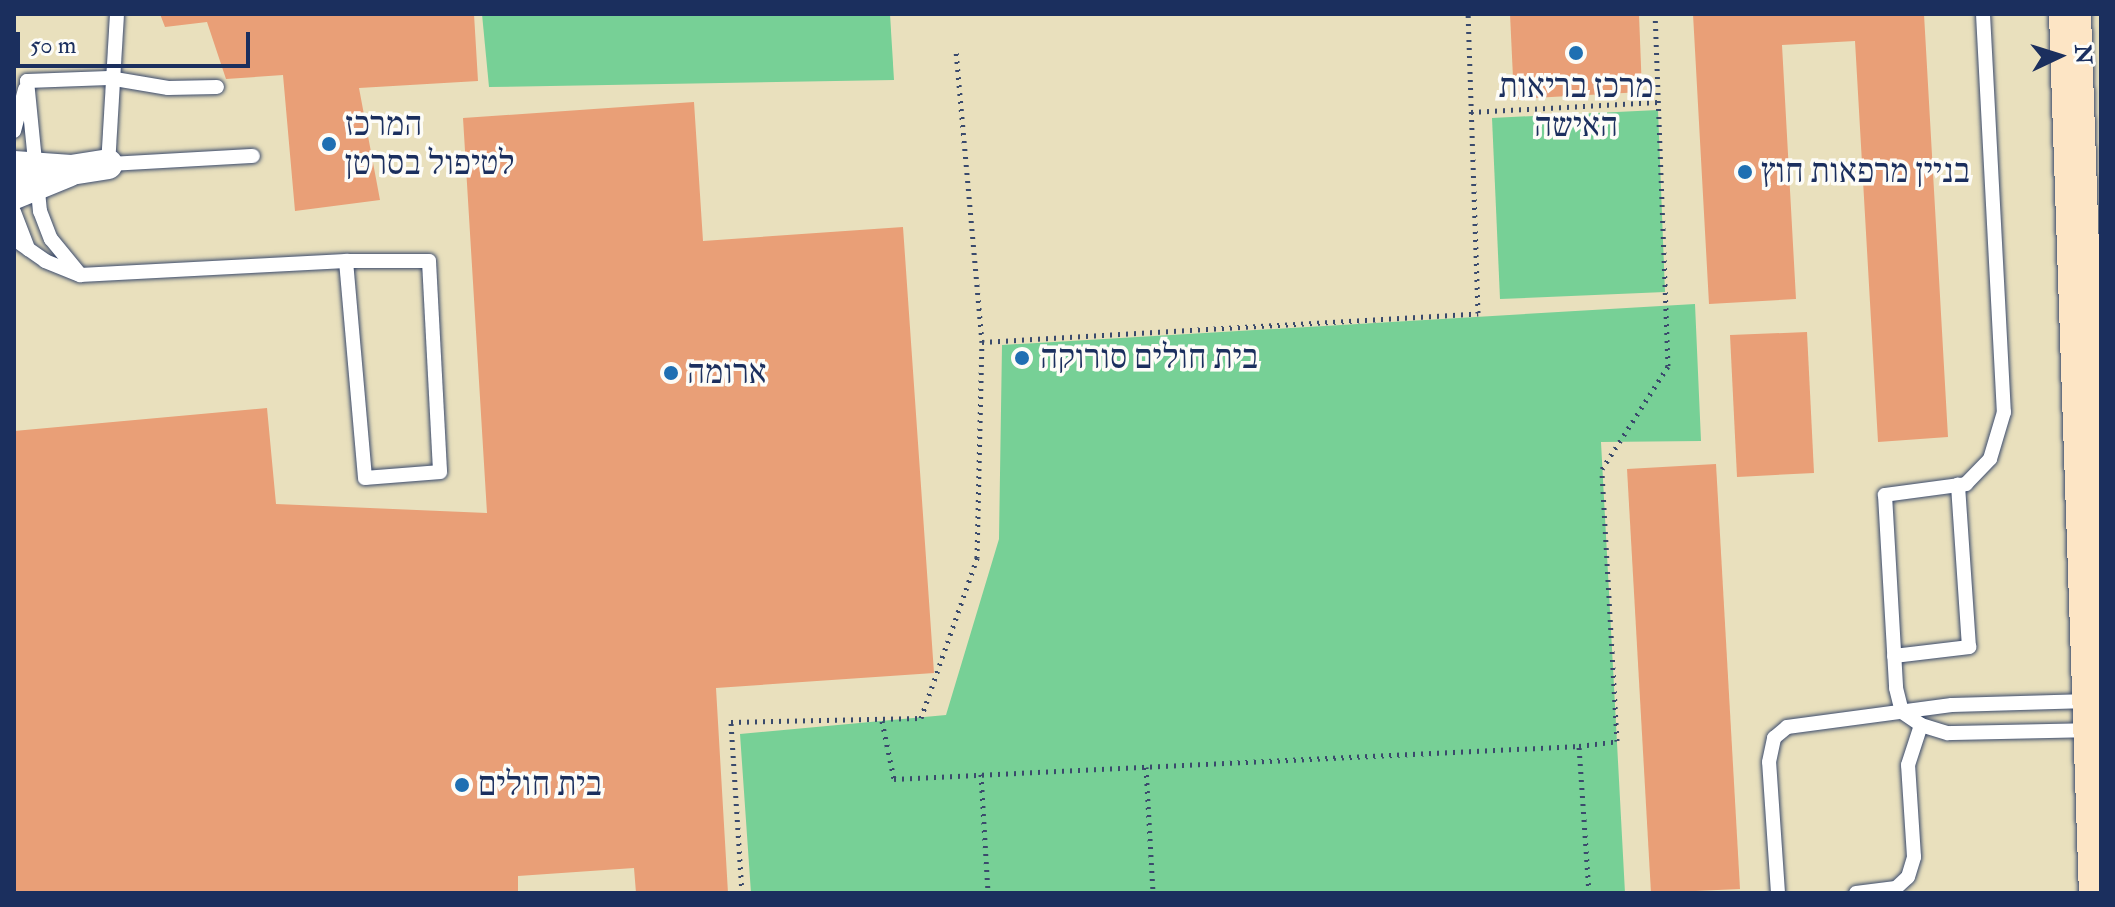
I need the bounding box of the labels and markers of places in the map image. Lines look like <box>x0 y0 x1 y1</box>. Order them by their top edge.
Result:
marker: מרכז בריאות האישה <box>1567 44 1585 62</box>
place label: מרכז בריאות האישה <box>1499 66 1653 146</box>
place label: המרכז לטיפול בסרטן <box>345 104 515 184</box>
marker: המרכז לטיפול בסרטן <box>320 135 338 153</box>
place label: בניין מרפאות חוץ <box>1761 152 1970 192</box>
marker: בניין מרפאות חוץ <box>1736 163 1754 181</box>
place label: בית חולים סורוקה <box>1040 338 1258 378</box>
marker: בית חולים סורוקה <box>1011 347 1033 369</box>
place label: ארומה <box>687 353 767 393</box>
marker: ארומה <box>662 364 680 382</box>
place label: בית חולים <box>478 765 602 805</box>
marker: בית חולים <box>453 776 471 794</box>

